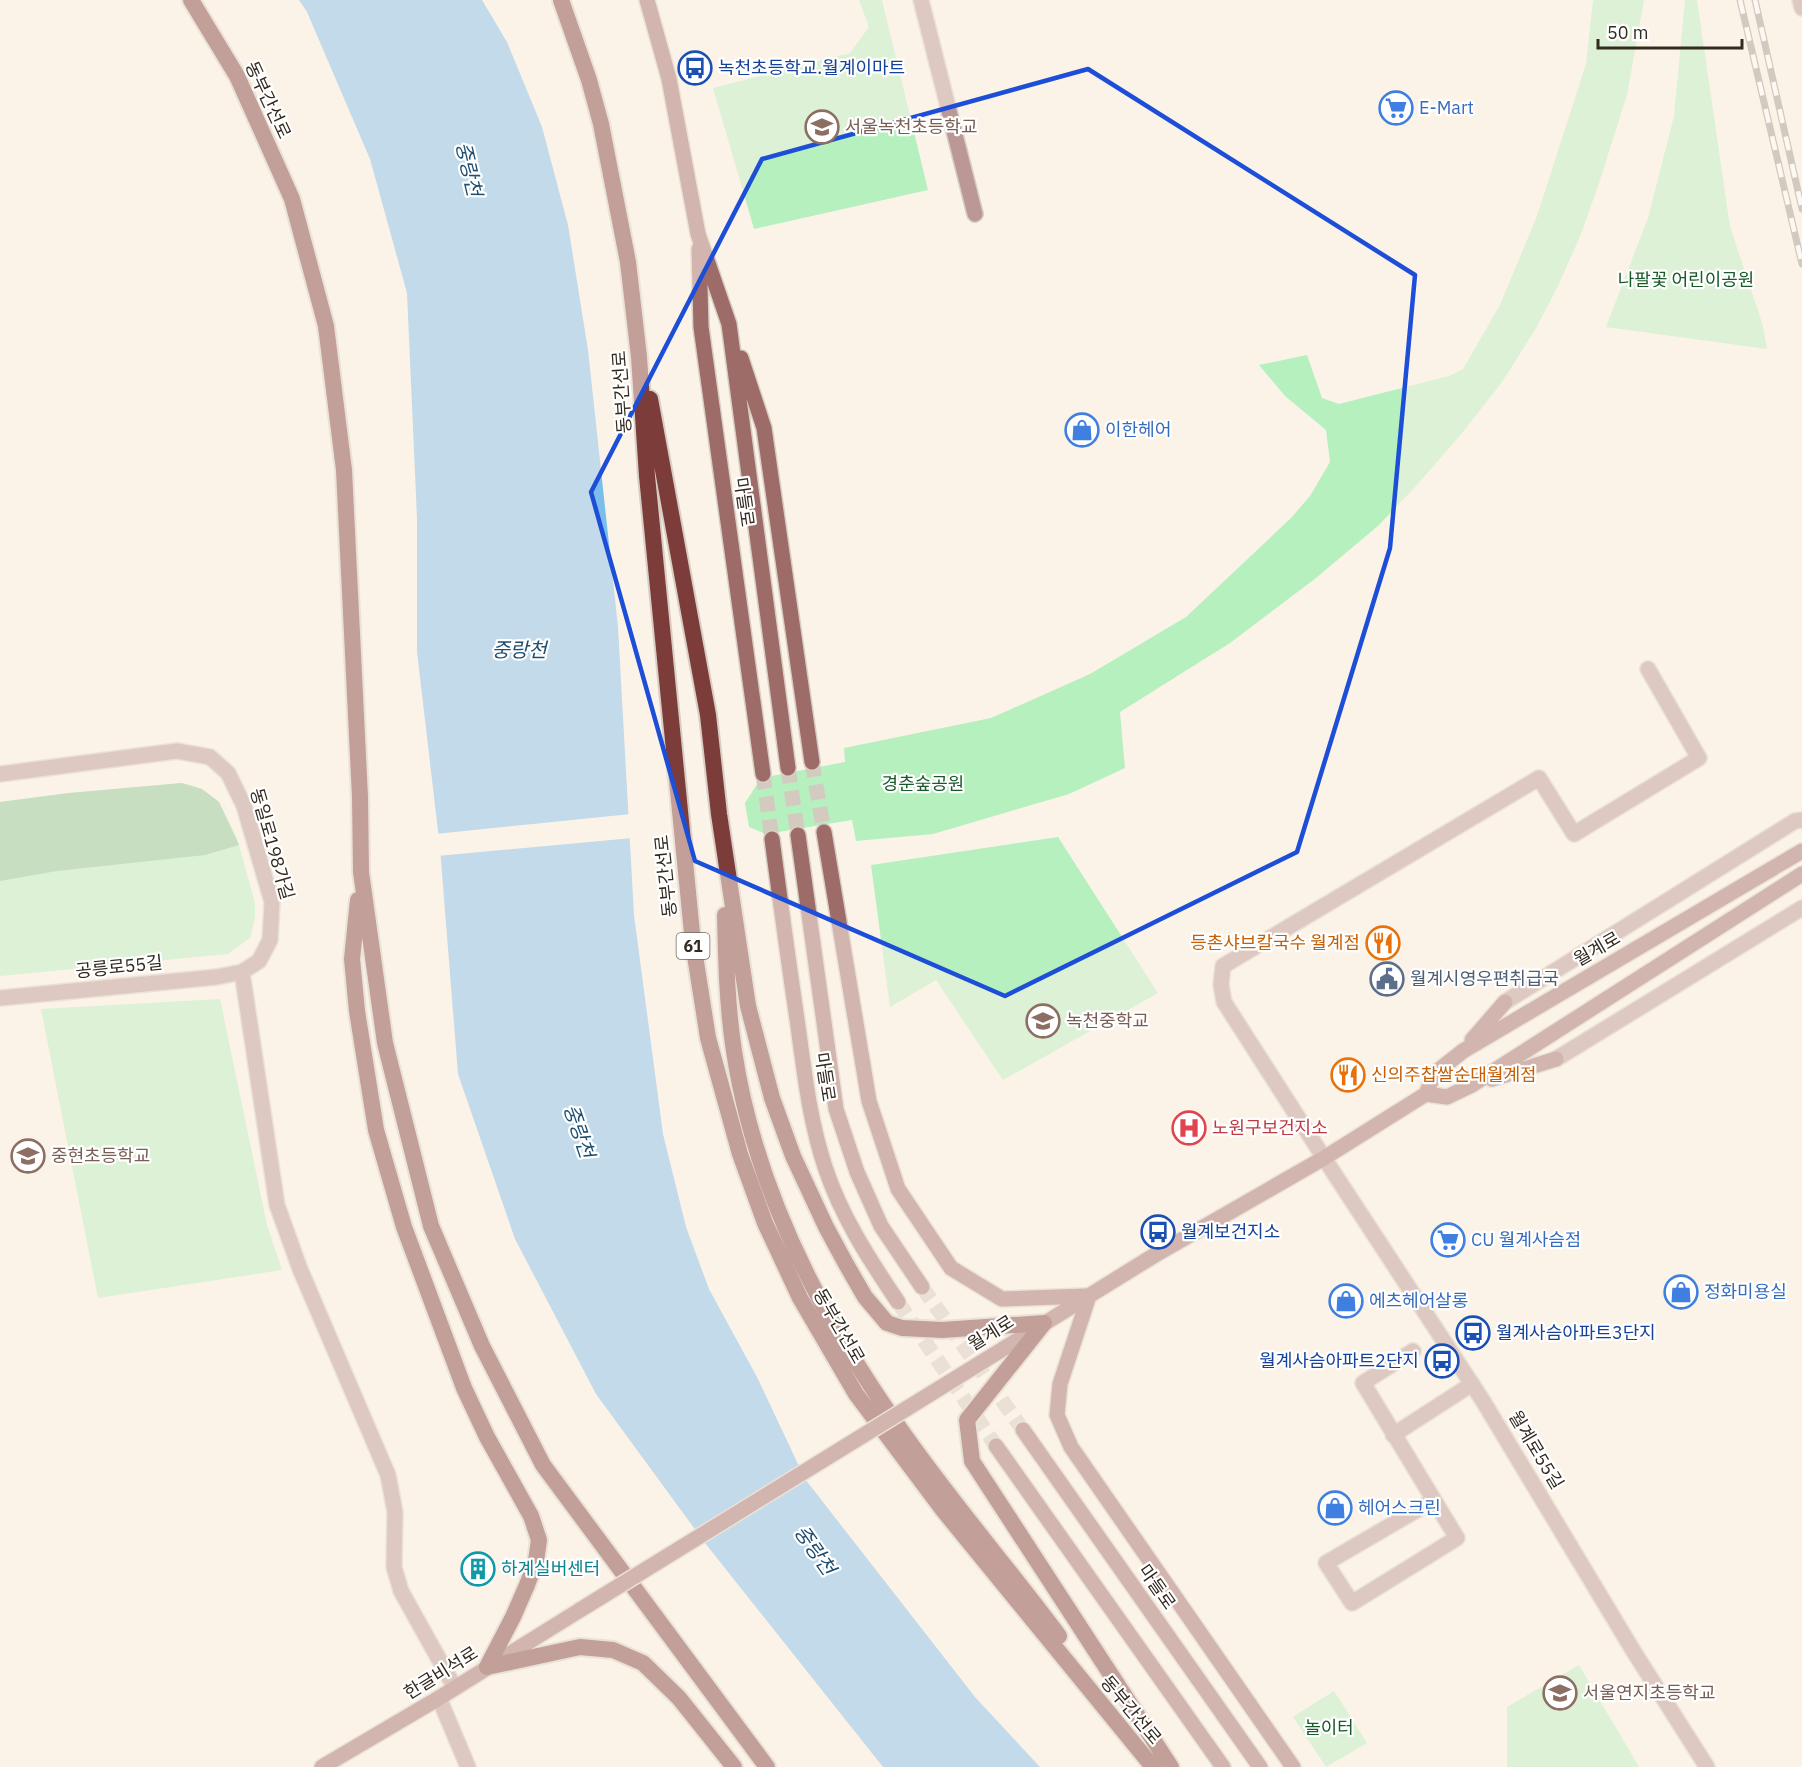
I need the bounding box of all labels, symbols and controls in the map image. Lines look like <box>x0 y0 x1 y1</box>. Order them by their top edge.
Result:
scale bar <box>1598 12 1742 50</box>
text: 50 m <box>1607 21 1649 44</box>
bus stop icon: 녹천초등학교.월계이마트 <box>677 50 713 86</box>
place label: 녹천초등학교.월계이마트 <box>718 56 905 79</box>
street label: 동부간선로 <box>241 57 296 142</box>
supermarket icon: E-Mart <box>1378 90 1414 126</box>
place label: E-Mart <box>1419 96 1474 119</box>
school or university icon: 서울녹천초등학교 <box>804 109 840 145</box>
place label: 서울녹천초등학교 <box>845 115 977 138</box>
water label: 중랑천 <box>450 139 489 201</box>
park label: 나팔꽃 어린이공원 <box>1618 268 1754 291</box>
street label: 동부간선로 <box>607 350 636 434</box>
shop icon: 이한헤어 <box>1064 412 1100 448</box>
place label: 이한헤어 <box>1105 418 1171 441</box>
street label: 마들로 <box>730 476 759 528</box>
water label: 중랑천 <box>491 636 549 663</box>
park label: 경춘숲공원 <box>882 772 964 795</box>
street label: 동일로198가길 <box>246 785 299 902</box>
street label: 동부간선로 <box>650 834 681 918</box>
restaurant icon: 등촌샤브칼국수 월계점 <box>1365 925 1401 961</box>
street label: 월계로 <box>1569 926 1624 971</box>
place label: 등촌샤브칼국수 월계점 <box>1190 931 1360 954</box>
road number: 61 <box>676 933 710 959</box>
street label: 공릉로55길 <box>74 950 164 983</box>
public building icon: 월계시영우편취급국 <box>1369 961 1405 997</box>
place label: 월계시영우편취급국 <box>1410 967 1559 990</box>
school or university icon: 녹천중학교 <box>1025 1003 1061 1039</box>
place label: 녹천중학교 <box>1066 1009 1149 1032</box>
street label: 마들로 <box>810 1051 841 1103</box>
restaurant icon: 신의주찹쌀순대월계점 <box>1330 1057 1366 1093</box>
place label: 신의주찹쌀순대월계점 <box>1371 1063 1537 1086</box>
water label: 중랑천 <box>558 1100 602 1164</box>
hospital icon: 노원구보건지소 <box>1171 1110 1207 1146</box>
place label: 노원구보건지소 <box>1212 1116 1328 1139</box>
school or university icon: 중현초등학교 <box>10 1138 46 1174</box>
place label: 중현초등학교 <box>51 1144 150 1167</box>
bus stop icon: 월계보건지소 <box>1140 1214 1176 1250</box>
place label: 월계보건지소 <box>1181 1220 1280 1243</box>
supermarket icon: CU 월계사슴점 <box>1430 1222 1466 1258</box>
place label: CU 월계사슴점 <box>1471 1228 1581 1251</box>
shop icon: 정화미용실 <box>1663 1274 1699 1310</box>
place label: 정화미용실 <box>1704 1280 1787 1303</box>
shop icon: 에츠헤어살롱 <box>1328 1283 1364 1319</box>
street label: 동부간선로 <box>809 1284 870 1367</box>
place label: 에츠헤어살롱 <box>1369 1289 1468 1312</box>
street label: 월계로 <box>964 1310 1018 1355</box>
bus stop icon: 월계사슴아파트3단지 <box>1455 1315 1491 1351</box>
place label: 월계사슴아파트3단지 <box>1496 1321 1656 1344</box>
bus stop icon: 월계사슴아파트2단지 <box>1424 1343 1460 1379</box>
place label: 월계사슴아파트2단지 <box>1259 1349 1419 1372</box>
street label: 월계로55길 <box>1504 1406 1569 1493</box>
shop icon: 헤어스크린 <box>1317 1490 1353 1526</box>
place label: 헤어스크린 <box>1358 1496 1441 1519</box>
water label: 중랑천 <box>789 1519 844 1582</box>
building icon: 하계실버센터 <box>460 1551 496 1587</box>
place label: 하계실버센터 <box>501 1557 600 1580</box>
street label: 마들로 <box>1134 1560 1181 1614</box>
street label: 한글비석로 <box>400 1641 482 1704</box>
street label: 동부간선로 <box>1096 1671 1167 1749</box>
school or university icon: 서울연지초등학교 <box>1542 1675 1578 1711</box>
place label: 서울연지초등학교 <box>1583 1681 1715 1704</box>
park label: 놀이터 <box>1304 1716 1354 1739</box>

